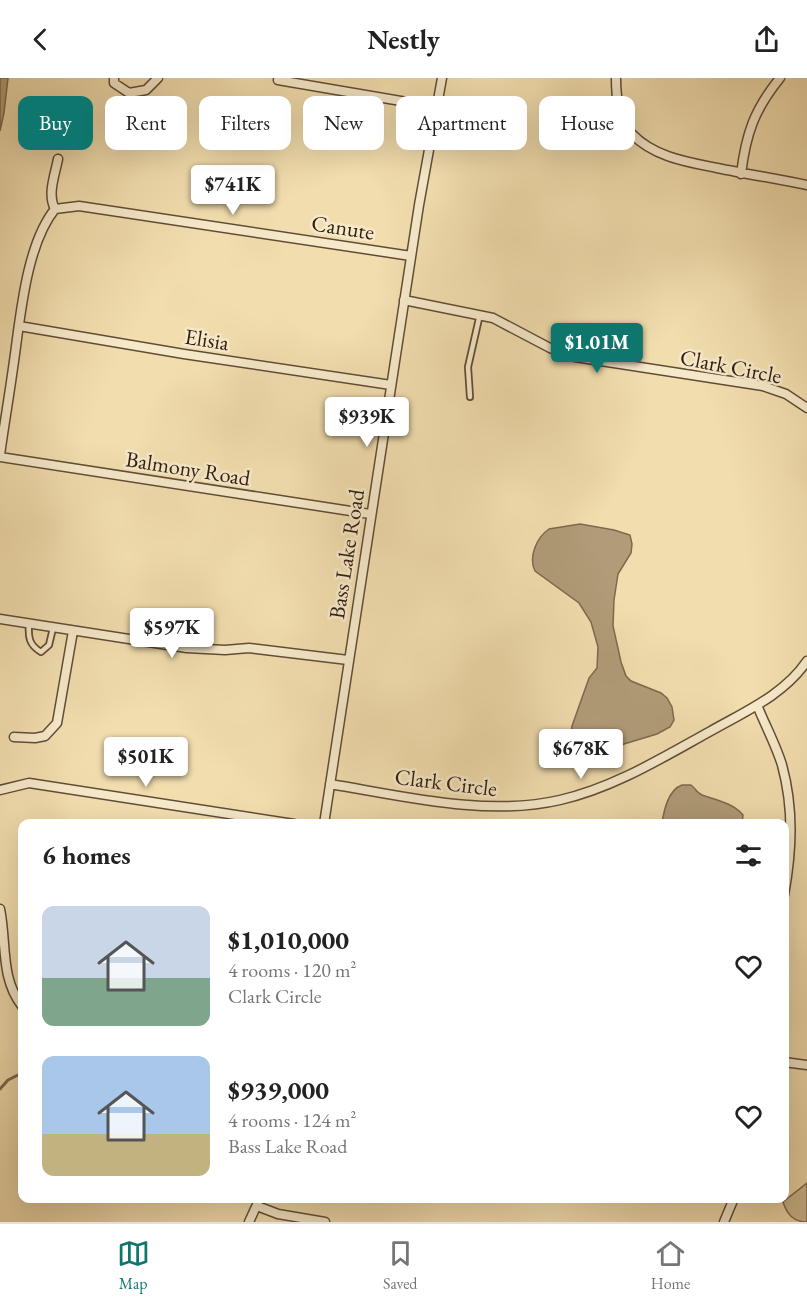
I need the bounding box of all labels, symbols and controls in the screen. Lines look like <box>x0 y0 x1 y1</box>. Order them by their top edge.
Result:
text: Nestly <box>367 22 440 57</box>
icon: back <box>24 23 57 56</box>
icon: share <box>750 23 783 56</box>
chip: Buy <box>18 96 93 150</box>
chip: Rent <box>105 96 187 150</box>
chip: Filters <box>199 96 291 150</box>
chip: New <box>303 96 384 150</box>
chip: Apartment <box>396 96 527 150</box>
chip: House <box>539 96 635 150</box>
pin: $741K <box>191 165 275 216</box>
text: $741K <box>205 171 261 197</box>
street label: Canute <box>309 208 377 247</box>
street label: Elisia <box>183 322 231 357</box>
pin: $1.01M <box>548 323 646 374</box>
text: $1.01M <box>565 329 629 355</box>
street label: Clark Circle <box>678 342 785 391</box>
pin: $939K <box>325 397 409 448</box>
text: $939K <box>339 403 395 429</box>
street label: Balmony Road <box>124 444 253 493</box>
street label: Bass Lake Road <box>322 486 371 621</box>
pin: $597K <box>130 608 214 659</box>
text: $597K <box>144 614 200 640</box>
pin: $678K <box>539 729 623 780</box>
text: $678K <box>553 735 609 761</box>
pin: $501K <box>104 737 188 788</box>
text: $501K <box>118 743 174 769</box>
street label: Clark Circle <box>393 762 499 803</box>
text: 6 homes <box>42 838 131 872</box>
icon: filters <box>732 839 765 872</box>
text: $1,010,000 <box>228 923 349 957</box>
icon: home <box>90 930 162 1002</box>
icon: heart <box>732 950 765 983</box>
text: 4 rooms · 120 m² <box>228 957 356 983</box>
text: Clark Circle <box>228 983 322 1009</box>
text: $939,000 <box>228 1073 329 1107</box>
icon: home <box>90 1080 162 1152</box>
icon: heart <box>732 1100 765 1133</box>
text: 4 rooms · 124 m² <box>228 1107 356 1133</box>
text: Bass Lake Road <box>228 1133 347 1159</box>
tab: Map <box>117 1237 150 1294</box>
tab: Saved <box>383 1237 417 1294</box>
tab: Home <box>651 1237 690 1294</box>

